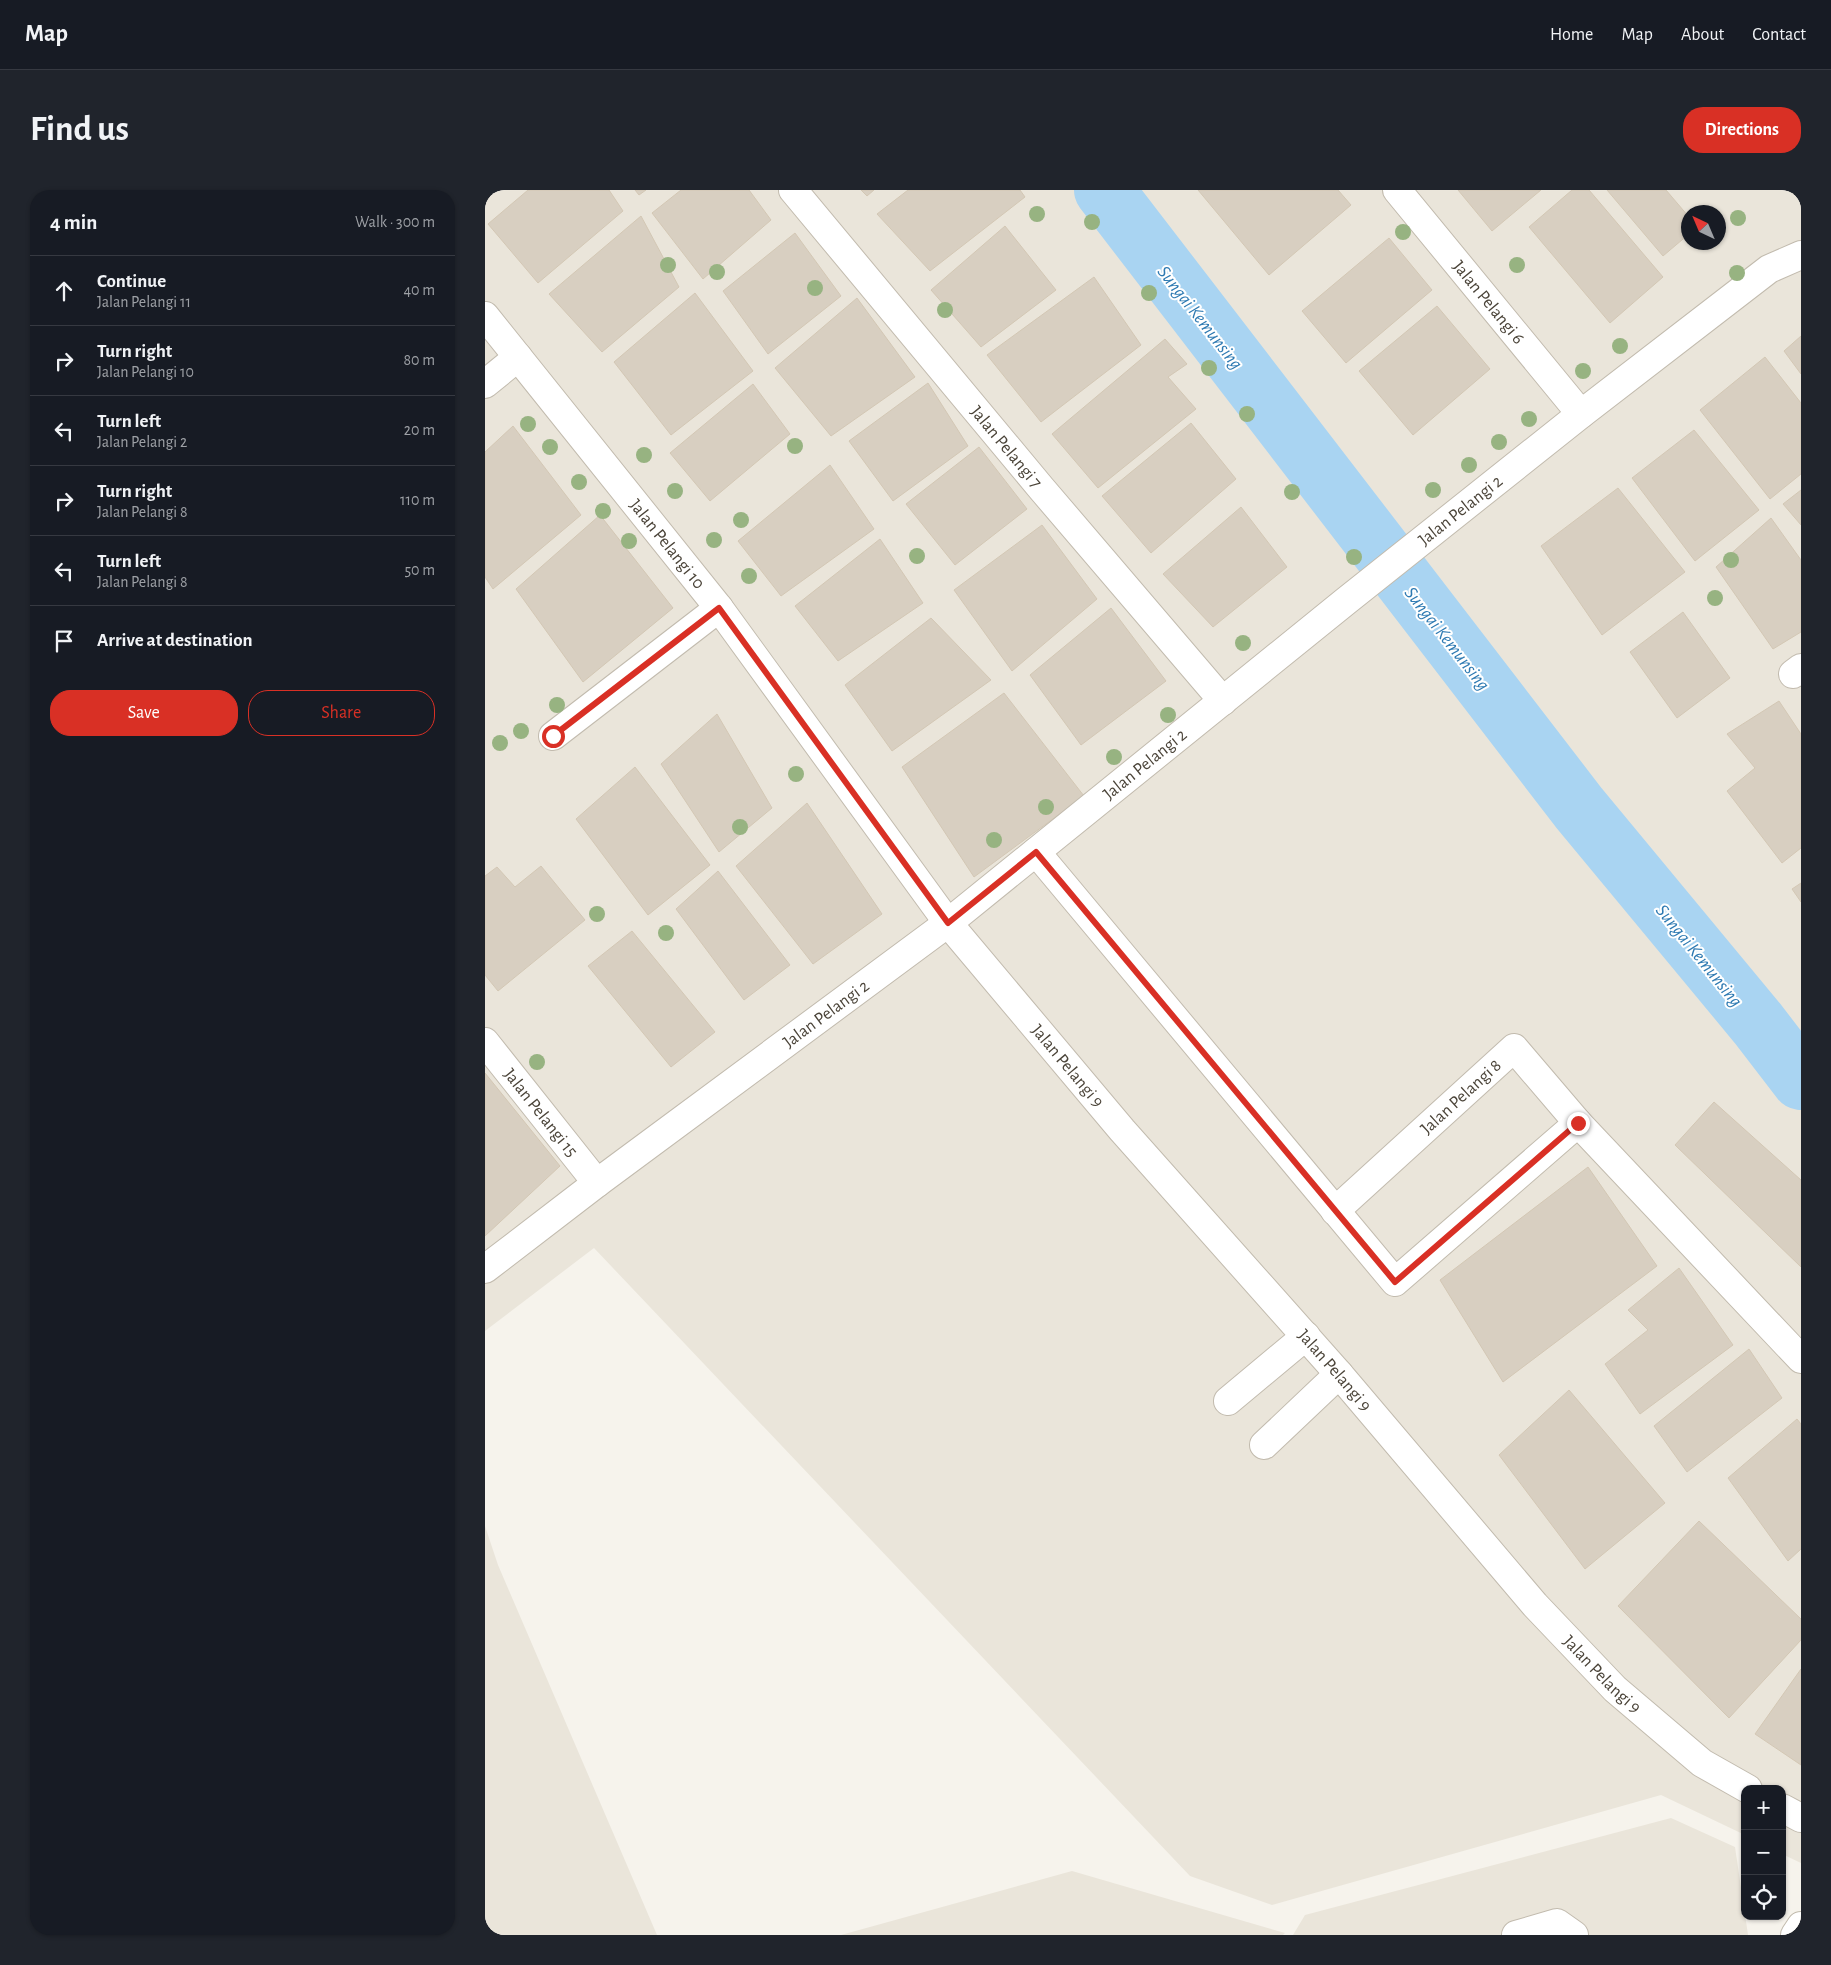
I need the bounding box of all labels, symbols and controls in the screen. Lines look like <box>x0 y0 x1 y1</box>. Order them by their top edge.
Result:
text: Map <box>25 22 68 46</box>
text: Home <box>1550 26 1593 44</box>
text: Map <box>1621 26 1653 44</box>
text: About <box>1681 26 1724 44</box>
text: Contact <box>1752 26 1806 44</box>
button: Directions <box>1683 107 1801 153</box>
text: Find us <box>30 112 129 147</box>
north arrow <box>1681 205 1726 250</box>
text: 4 min <box>50 212 97 233</box>
text: Walk · 300 m <box>355 214 435 230</box>
street label: Jalan Pelangi 6 <box>1449 258 1528 348</box>
water label: Sungai Kemunsing <box>1154 263 1246 373</box>
text: Continue <box>97 272 166 291</box>
icon: ahead <box>50 277 78 305</box>
text: 40 m <box>403 282 435 298</box>
text: Jalan Pelangi 11 <box>97 294 191 310</box>
text: Turn right <box>97 342 172 361</box>
icon: right <box>50 347 78 375</box>
text: 80 m <box>404 352 435 368</box>
text: Jalan Pelangi 10 <box>97 364 194 380</box>
street label: Jalan Pelangi 7 <box>967 403 1045 492</box>
text: Turn left <box>97 412 161 431</box>
icon: left <box>50 417 78 445</box>
text: 20 m <box>404 422 435 438</box>
text: Jalan Pelangi 2 <box>97 434 187 450</box>
street label: Jalan Pelangi 2 <box>1416 472 1506 550</box>
text: Turn right <box>97 482 172 501</box>
icon: right <box>50 487 78 515</box>
text: 110 m <box>400 492 435 508</box>
street label: Jalan Pelangi 10 <box>626 496 708 593</box>
text: Jalan Pelangi 8 <box>97 504 187 520</box>
text: Turn left <box>97 552 161 571</box>
icon: left <box>50 557 78 585</box>
text: 50 m <box>404 562 435 578</box>
text: Jalan Pelangi 8 <box>97 574 187 590</box>
water label: Sungai Kemunsing <box>1401 584 1493 694</box>
icon: arrive <box>50 627 78 655</box>
text: Arrive at destination <box>97 631 253 650</box>
button: Save <box>50 690 238 736</box>
button: Share <box>248 690 435 736</box>
route start <box>542 725 565 748</box>
street label: Jalan Pelangi 2 <box>1100 726 1190 804</box>
water label: Sungai Kemunsing <box>1652 901 1746 1011</box>
street label: Jalan Pelangi 2 <box>780 977 873 1052</box>
street label: Jalan Pelangi 9 <box>1027 1022 1107 1111</box>
street label: Jalan Pelangi 8 <box>1418 1056 1505 1138</box>
street label: Jalan Pelangi 15 <box>500 1066 581 1161</box>
route end <box>1567 1112 1590 1135</box>
street label: Jalan Pelangi 9 <box>1294 1326 1374 1415</box>
street label: Jalan Pelangi 9 <box>1559 1632 1644 1717</box>
map controls <box>1741 1785 1786 1920</box>
button: + <box>1741 1785 1786 1830</box>
button: − <box>1741 1830 1786 1875</box>
button: locate <box>1741 1875 1786 1920</box>

